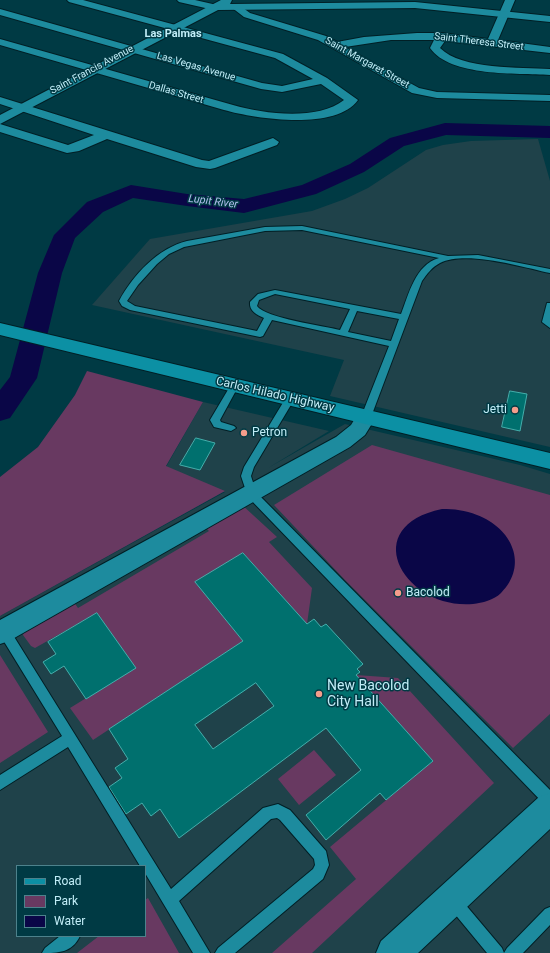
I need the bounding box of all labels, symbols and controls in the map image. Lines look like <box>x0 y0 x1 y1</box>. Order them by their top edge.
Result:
district label: Las Palmas <box>144 27 202 41</box>
street label: Saint Theresa Street <box>434 31 524 53</box>
street label: Saint Margaret Street <box>323 35 411 91</box>
street label: Saint Francis Avenue <box>48 43 136 97</box>
street label: Las Vegas Avenue <box>155 50 237 84</box>
street label: Dallas Street <box>147 79 205 107</box>
water label: Lupit River <box>188 192 238 212</box>
street label: Carlos Hilado Highway <box>215 374 335 416</box>
place label: Jetti <box>483 403 507 417</box>
marker: Jetti <box>510 405 520 415</box>
place label: Petron <box>252 426 287 440</box>
marker: Petron <box>239 428 249 438</box>
place label: Bacolod <box>406 586 450 600</box>
marker: Bacolod <box>393 588 403 598</box>
place label: New Bacolod City Hall <box>327 678 409 710</box>
marker: New Bacolod City Hall <box>314 689 324 699</box>
legend <box>16 865 146 937</box>
text: Road <box>54 874 82 888</box>
text: Park <box>54 894 78 908</box>
text: Water <box>54 914 85 928</box>

